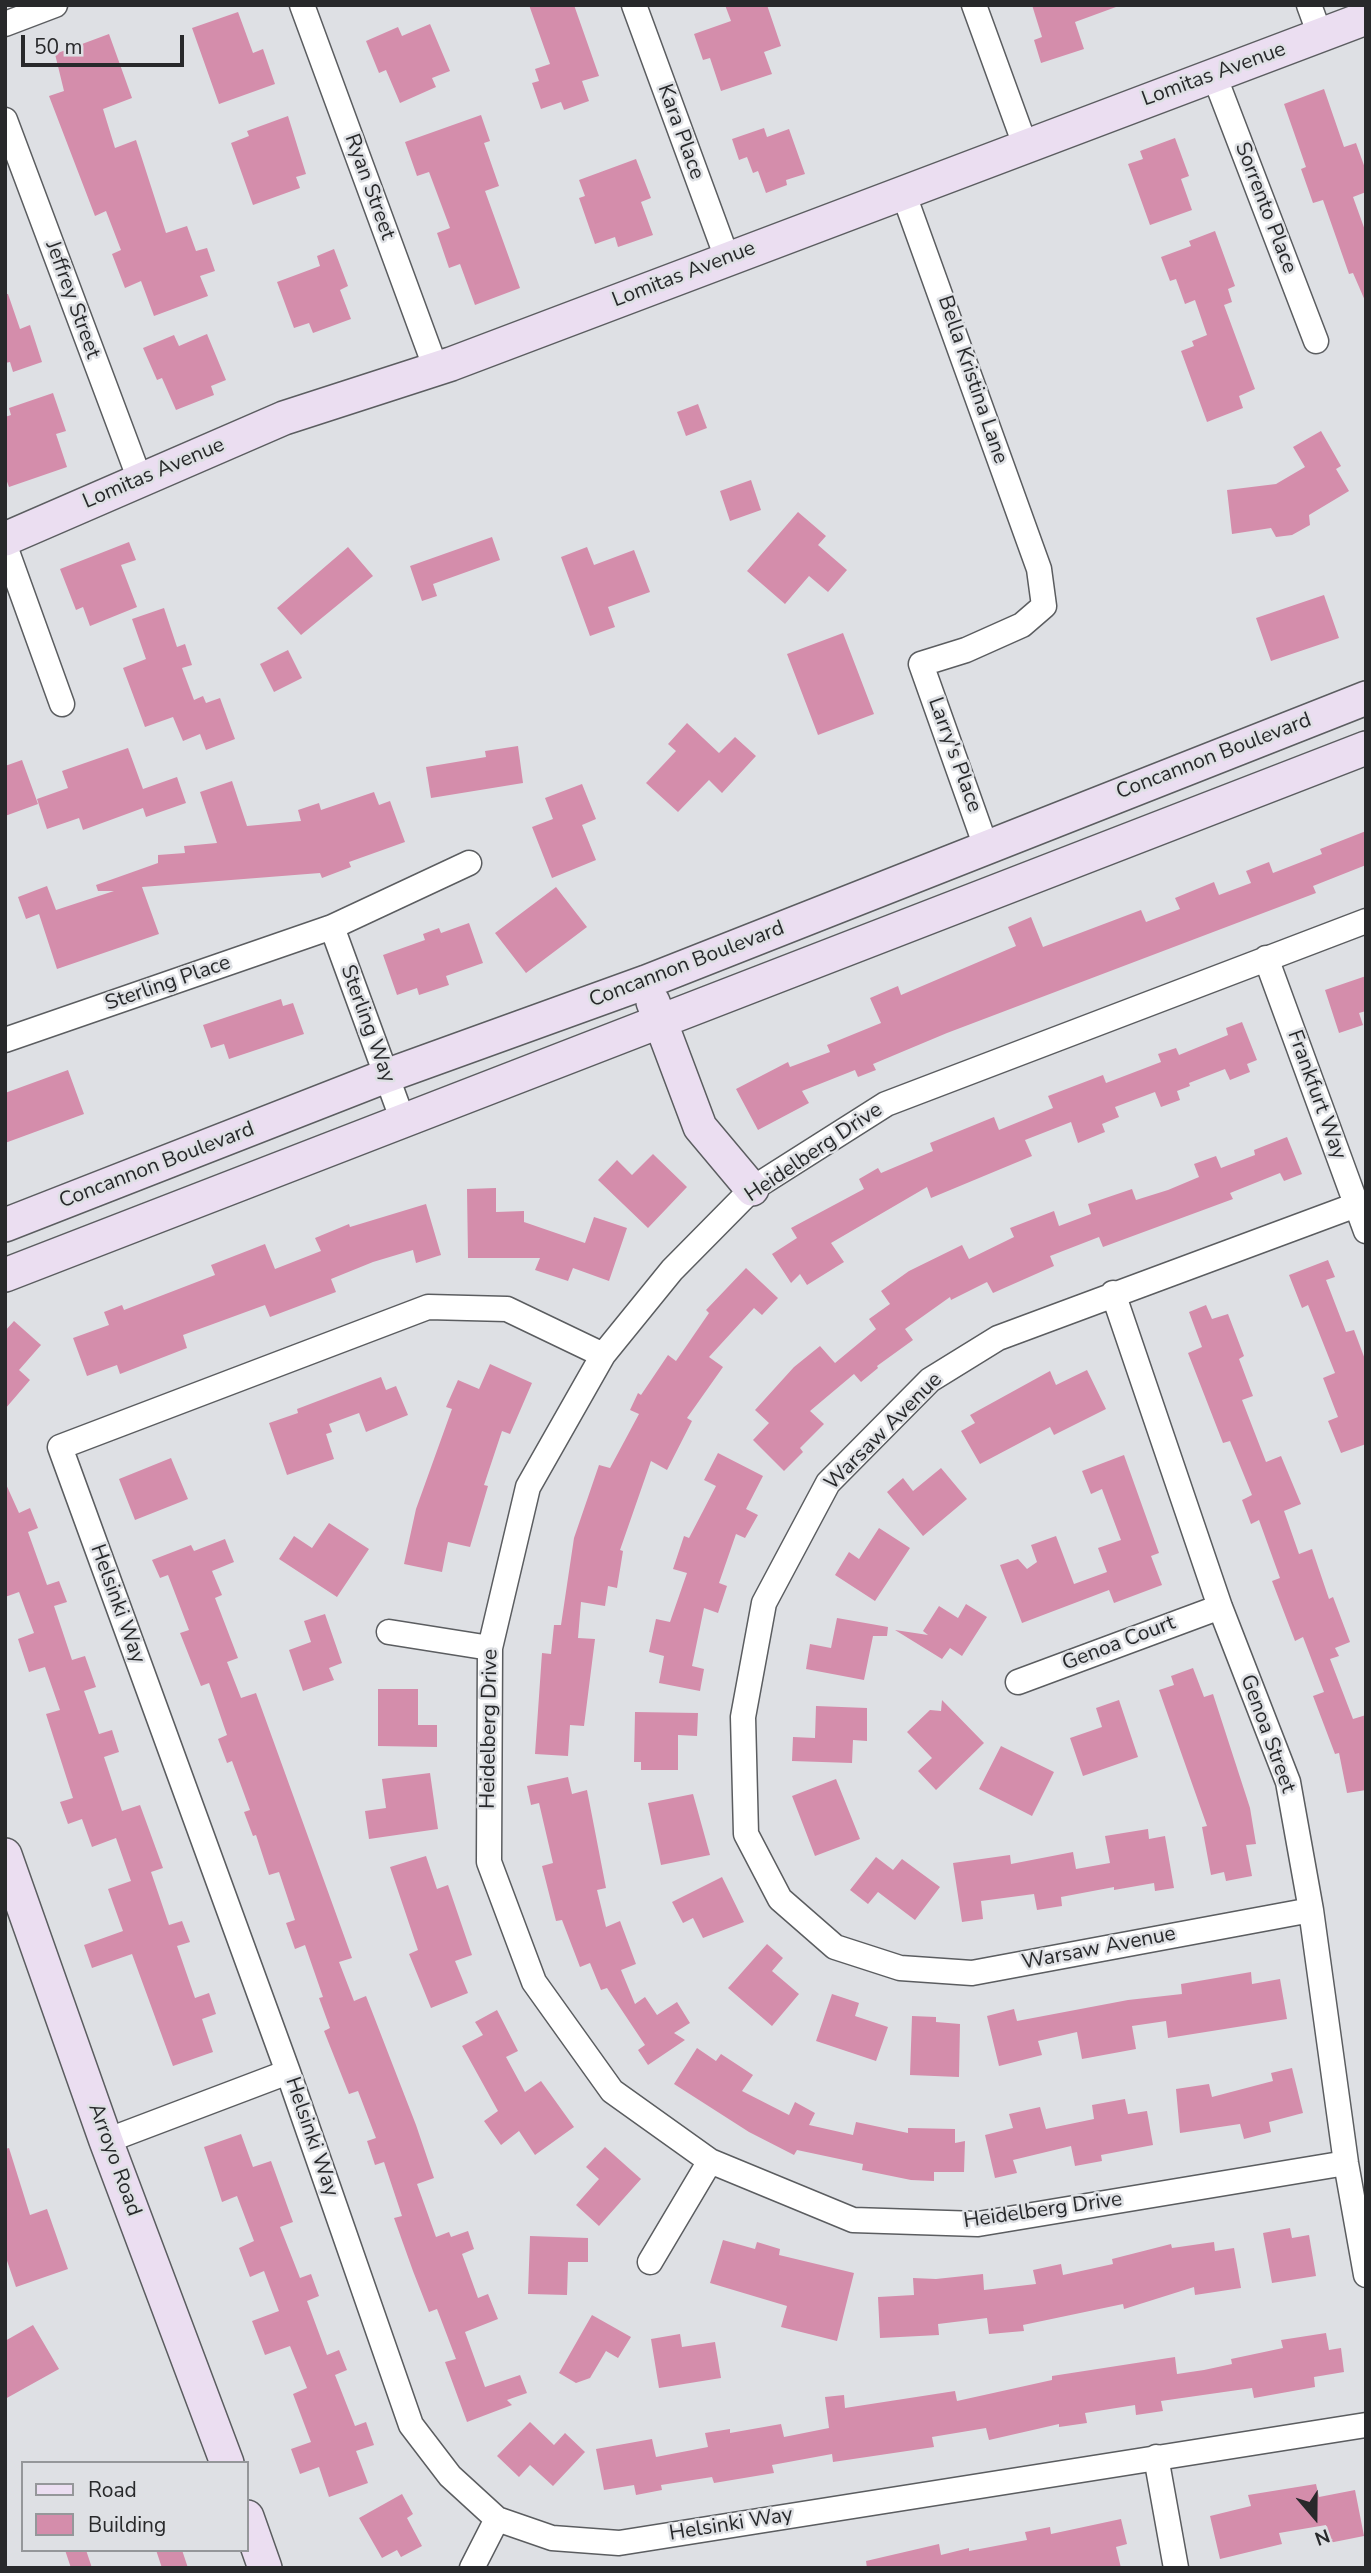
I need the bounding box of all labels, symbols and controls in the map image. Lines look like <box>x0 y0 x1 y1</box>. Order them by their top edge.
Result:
scale bar <box>24 21 187 65</box>
text: 50 m <box>34 33 83 61</box>
street label: Lomitas Avenue <box>1139 37 1289 113</box>
street label: Kara Place <box>651 81 709 183</box>
street label: Ryan Street <box>338 131 400 243</box>
street label: Sorrento Place <box>1228 139 1302 277</box>
street label: Lomitas Avenue <box>609 236 759 314</box>
street label: Jeffrey Street <box>39 238 105 362</box>
street label: Bella Kristina Lane <box>931 293 1013 467</box>
street label: Lomitas Avenue <box>79 433 229 515</box>
street label: Larry's Place <box>922 694 986 816</box>
street label: Concannon Boulevard <box>1113 708 1315 806</box>
street label: Concannon Boulevard <box>586 916 788 1014</box>
street label: Sterling Place <box>102 951 234 1017</box>
street label: Sterling Way <box>334 962 400 1086</box>
street label: Frankfurt Way <box>1281 1027 1351 1163</box>
street label: Heidelberg Drive <box>741 1098 887 1208</box>
street label: Concannon Boulevard <box>56 1117 258 1215</box>
street label: Warsaw Avenue <box>820 1368 948 1496</box>
street label: Helsinki Way <box>84 1541 150 1667</box>
street label: Genoa Court <box>1059 1611 1179 1677</box>
street label: Heidelberg Drive <box>476 1649 504 1809</box>
street label: Genoa Street <box>1234 1672 1300 1796</box>
street label: Warsaw Avenue <box>1020 1922 1178 1976</box>
street label: Helsinki Way <box>279 2074 343 2200</box>
street label: Arroyo Road <box>82 2100 146 2220</box>
street label: Heidelberg Drive <box>962 2187 1124 2235</box>
legend <box>21 2461 248 2552</box>
text: Road <box>88 2476 137 2504</box>
north arrow <box>1280 2482 1350 2552</box>
street label: Helsinki Way <box>667 2503 795 2547</box>
text: Building <box>88 2511 166 2539</box>
text: N <box>1311 2522 1333 2551</box>

